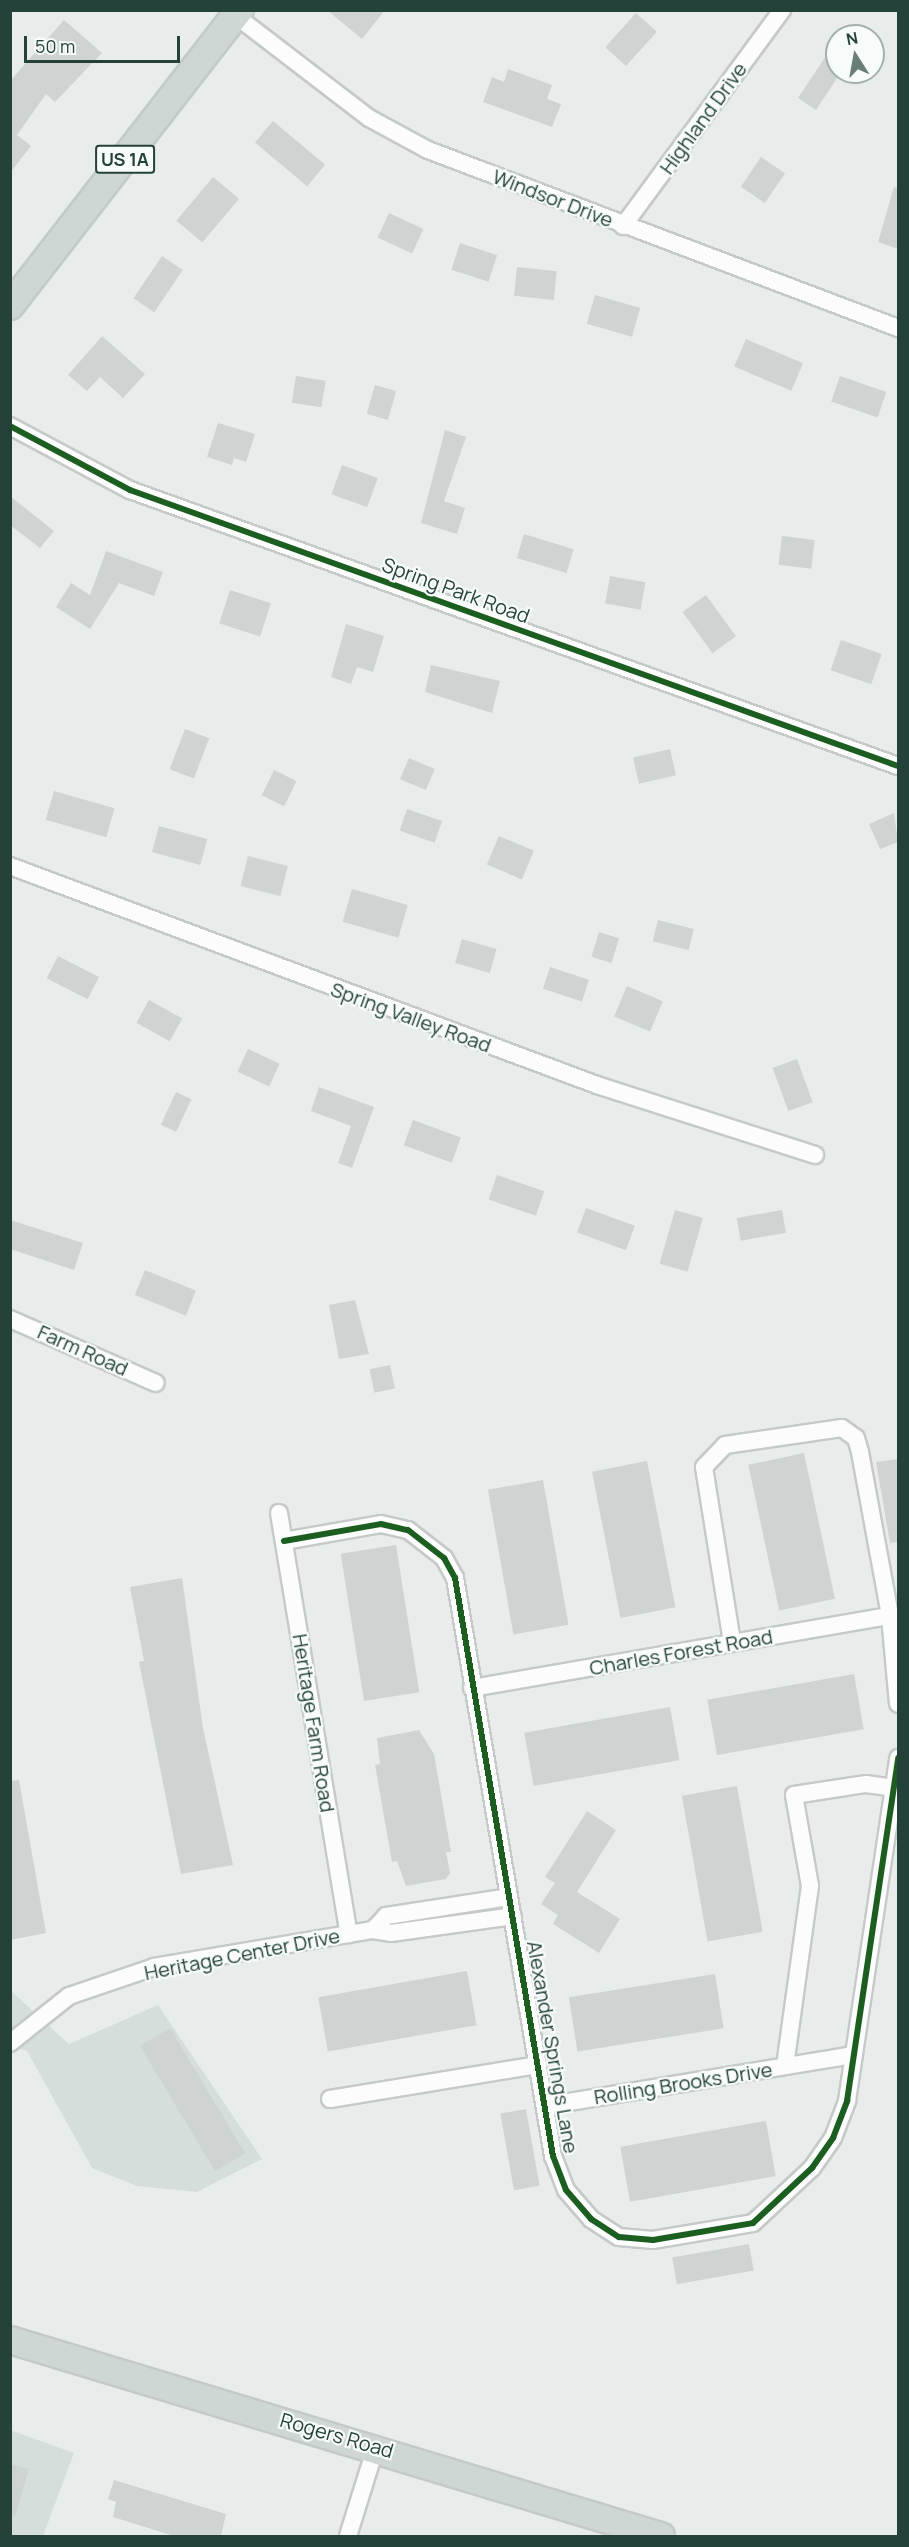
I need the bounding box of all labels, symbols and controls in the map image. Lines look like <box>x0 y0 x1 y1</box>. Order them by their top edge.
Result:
scale bar <box>27 24 183 62</box>
north arrow <box>825 24 885 84</box>
text: N <box>844 26 860 50</box>
text: 50 m <box>35 34 75 58</box>
street label: Highland Drive <box>654 57 752 179</box>
road number: US 1A <box>95 144 155 174</box>
street label: Windsor Drive <box>489 164 617 232</box>
street label: Spring Park Road <box>379 552 533 628</box>
street label: Spring Valley Road <box>328 977 494 1057</box>
street label: Farm Road <box>34 1319 132 1381</box>
street label: Charles Forest Road <box>588 1624 774 1680</box>
street label: Heritage Farm Road <box>288 1632 340 1814</box>
street label: Heritage Center Drive <box>142 1923 342 1985</box>
street label: Alexander Springs Lane <box>522 1939 584 2155</box>
street label: Rolling Brooks Drive <box>592 2057 774 2109</box>
street label: Rogers Road <box>278 2407 396 2463</box>

